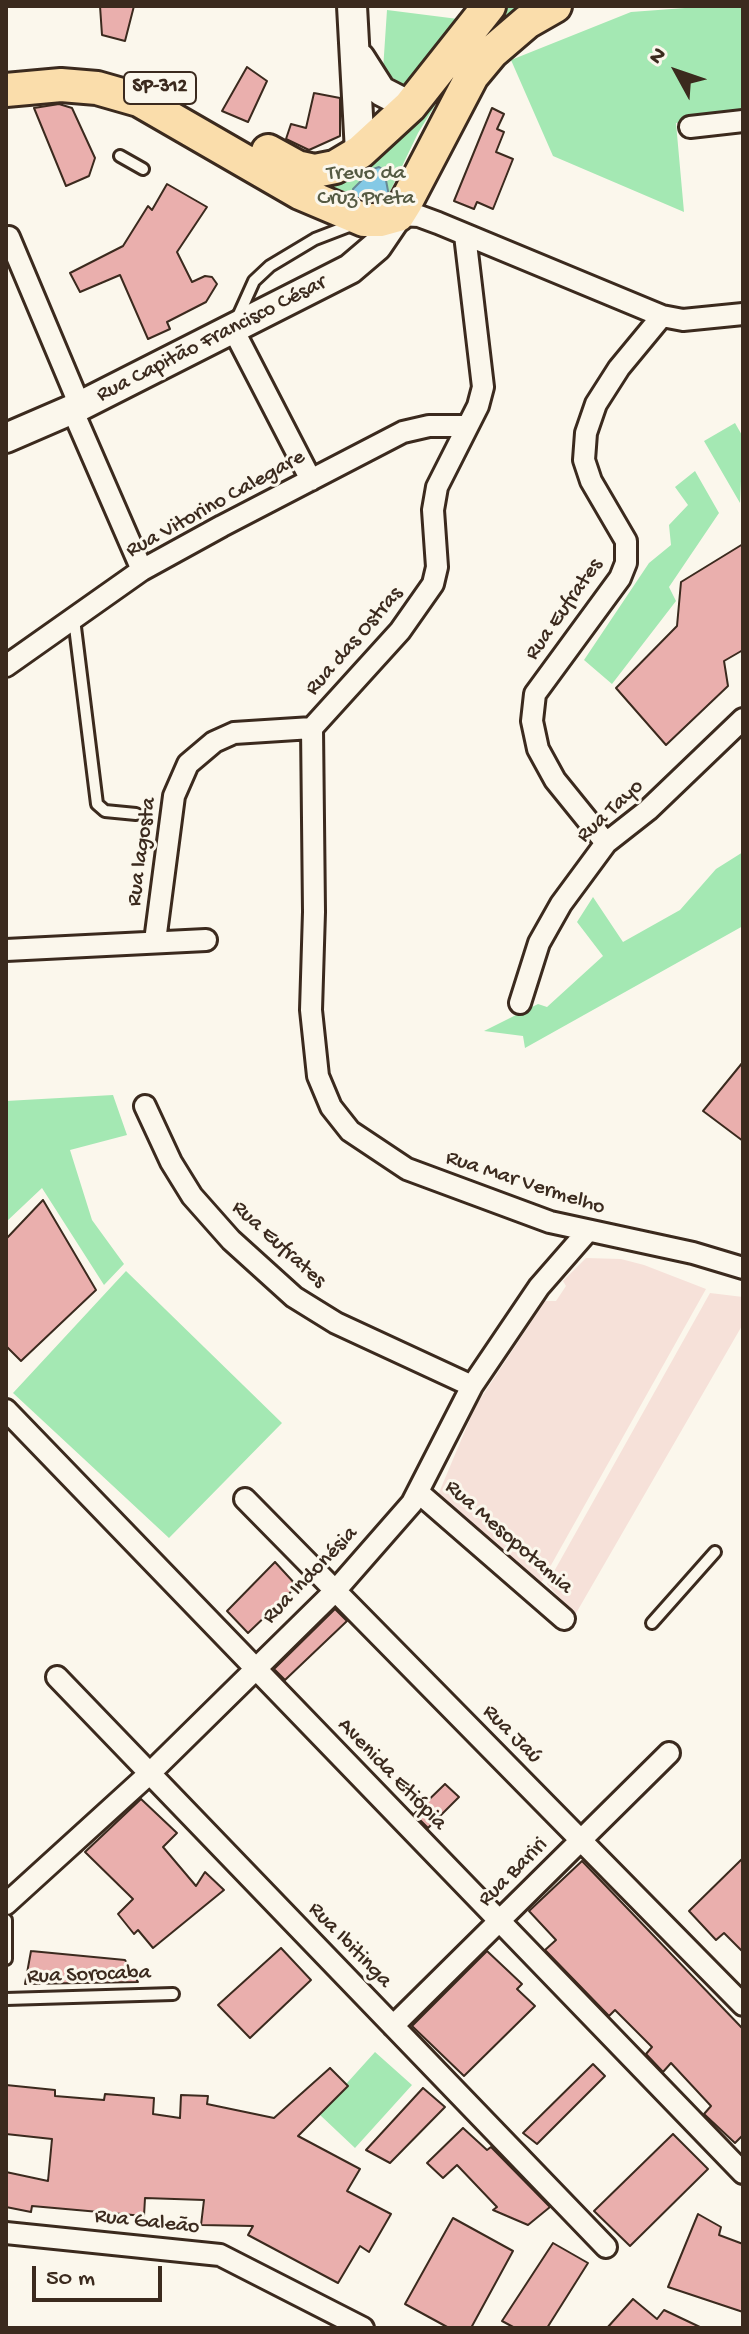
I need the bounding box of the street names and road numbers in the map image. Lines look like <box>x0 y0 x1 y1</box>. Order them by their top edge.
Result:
road number: SP-312 <box>124 72 196 104</box>
street label: Rua Capitão Francisco César <box>93 270 331 410</box>
street label: Rua Vitorino Calegare <box>122 445 310 565</box>
street label: Rua Eufrates <box>520 554 610 666</box>
street label: Rua das Ostras <box>300 582 410 702</box>
street label: Rua Tayo <box>572 774 650 850</box>
street label: Rua lagosta <box>122 796 164 908</box>
street label: Rua Mar Vermelho <box>442 1146 608 1222</box>
street label: Rua Eufrates <box>225 1196 331 1294</box>
street label: Rua Mesopotamia <box>438 1475 578 1601</box>
street label: Rua Indonésia <box>258 1521 364 1631</box>
street label: Rua Jaú <box>476 1700 546 1770</box>
street label: Avenida Etiópia <box>331 1713 451 1837</box>
street label: Rua Bariri <box>474 1833 554 1913</box>
street label: Rua Ibitinga <box>301 1897 397 1995</box>
street label: Rua Sorocaba <box>27 1961 151 1991</box>
street label: Rua Galeão <box>93 2204 201 2242</box>

